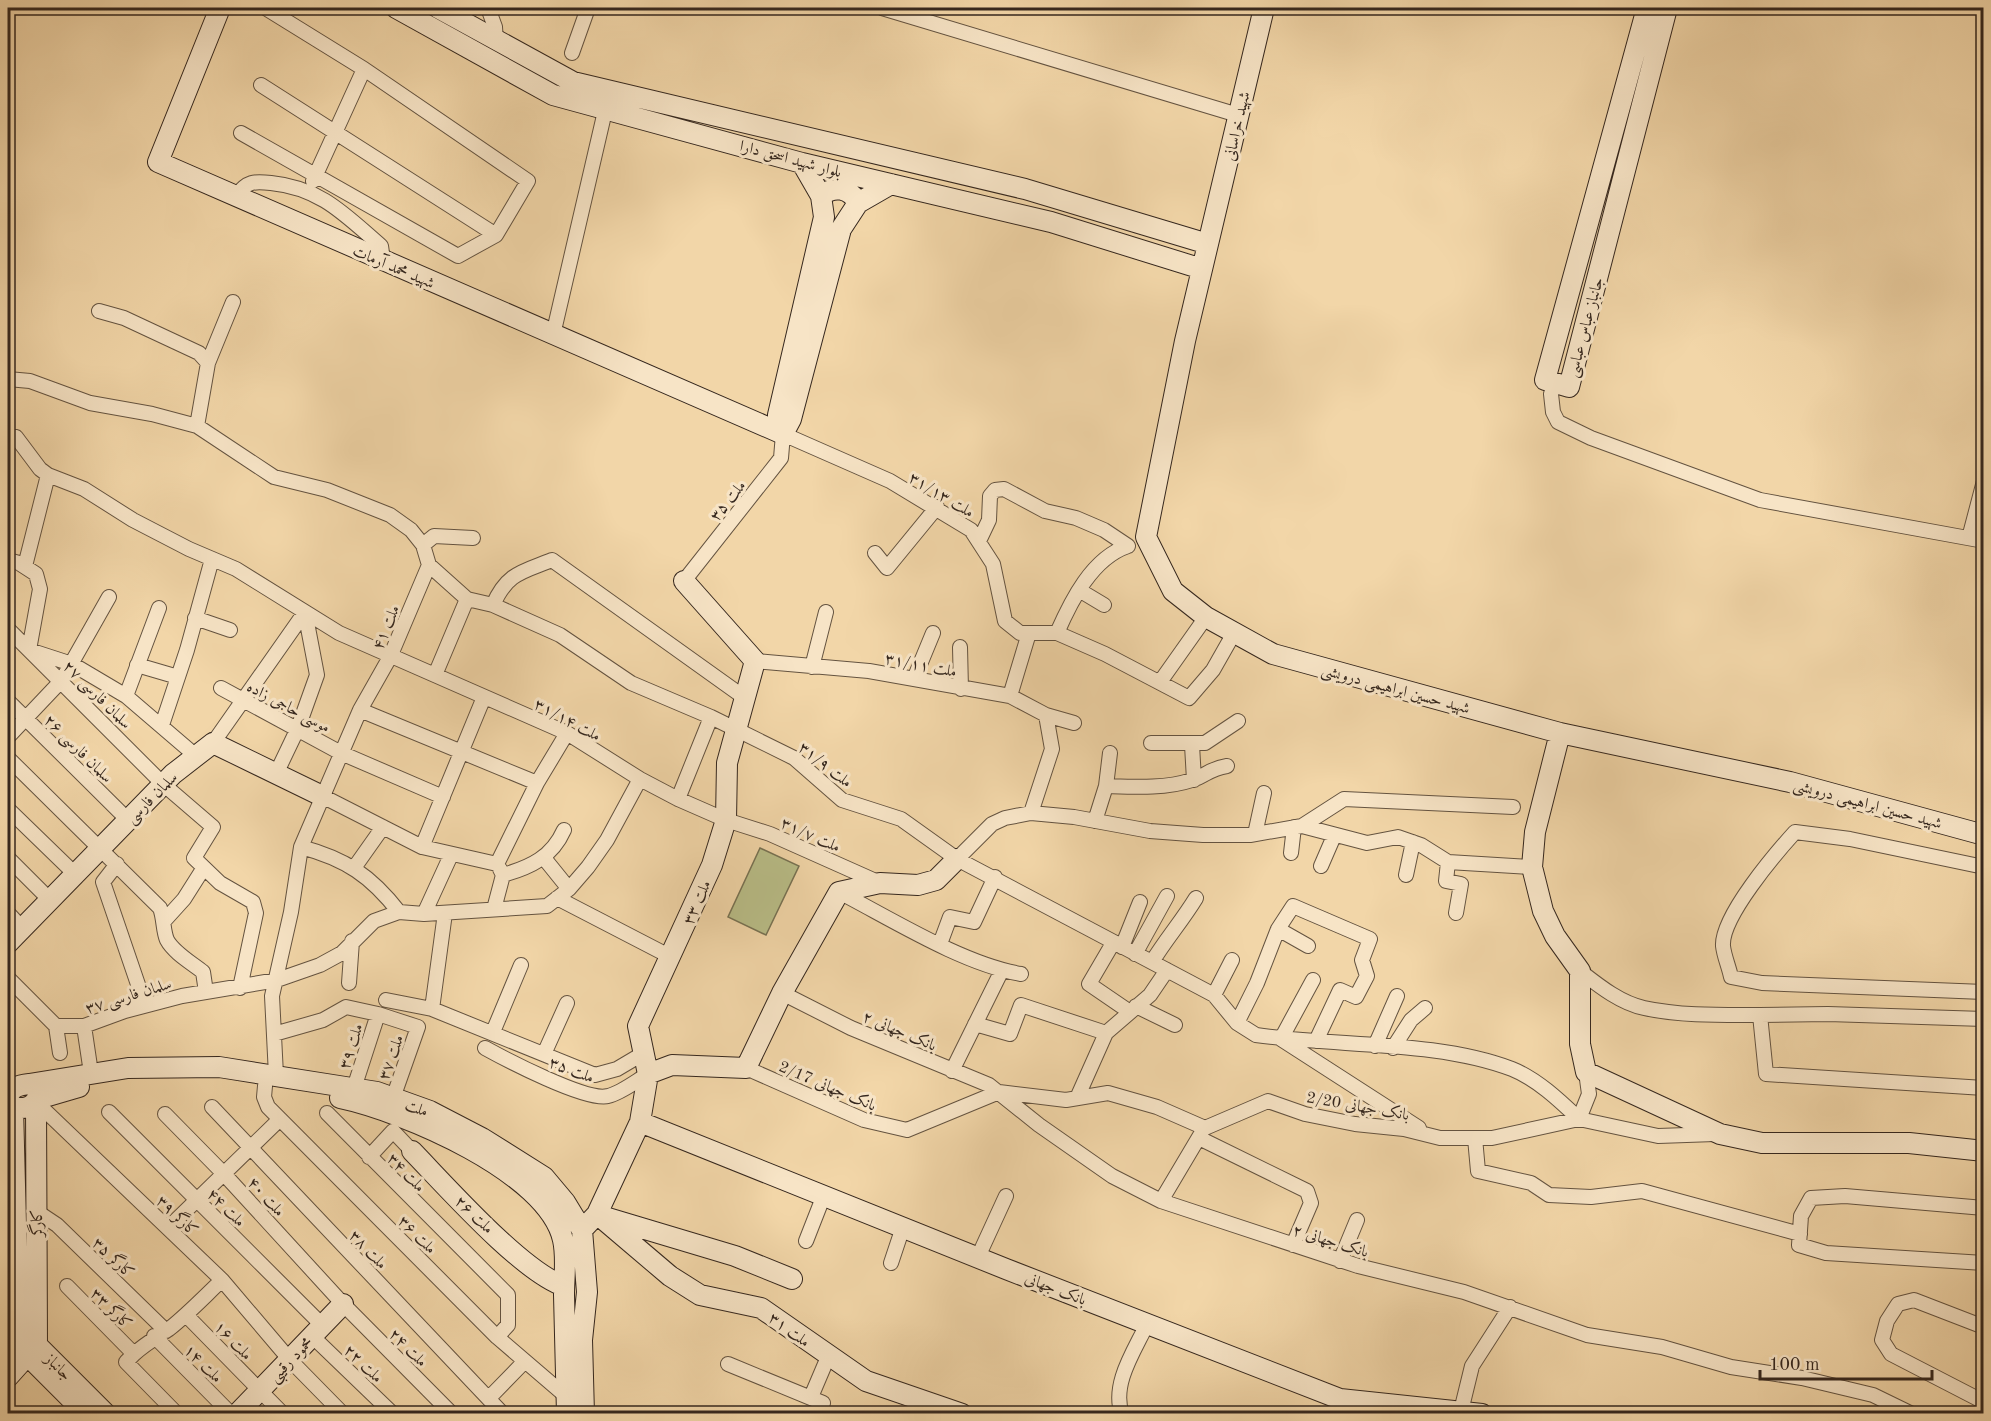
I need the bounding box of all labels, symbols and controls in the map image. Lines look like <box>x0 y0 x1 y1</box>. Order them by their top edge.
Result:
street label: شهید خراسانی <box>1222 90 1255 163</box>
street label: بلوار شهید اسحق دارا <box>738 139 843 182</box>
street label: شهید محمد آرمات <box>350 241 438 293</box>
street label: جانباز عباس عباسی <box>1565 276 1609 380</box>
street label: ملت ۳۱/۱۳ <box>906 470 976 521</box>
street label: ملت ۳۵ <box>708 478 749 524</box>
street label: ملت ۴۱ <box>370 603 403 652</box>
street label: ملت ۳۱/۱۱ <box>883 651 958 681</box>
street label: سلمان فارسی ۲۷ <box>58 658 134 734</box>
street label: شهید حسین ابراهیمی درویشی <box>1319 662 1471 719</box>
street label: موسی حاجی زاده <box>243 679 332 738</box>
street label: ملت ۳۱/۱۴ <box>531 697 603 745</box>
street label: سلمان فارسی ۲۶ <box>39 712 115 788</box>
street label: ملت ۳۱/۹ <box>795 740 855 791</box>
street label: سلمان فارسی <box>123 769 183 829</box>
street label: شهید حسین ابراهیمی درویشی <box>1791 777 1943 834</box>
street label: ملت ۳۱/۷ <box>778 816 842 856</box>
street label: ملت ۳۳ <box>681 878 715 927</box>
street label: سلمان فارسی ۳۷ <box>84 976 174 1019</box>
street label: بانک جهانی ۲ <box>860 1007 939 1055</box>
street label: ملت ۳۹ <box>337 1022 367 1071</box>
street label: ملت ۳۷ <box>376 1033 407 1082</box>
street label: ملت ۳۵ <box>547 1055 596 1087</box>
street label: بانک جهانی 2/17 <box>776 1057 879 1115</box>
street label: بانک جهانی 2/20 <box>1305 1088 1411 1124</box>
street label: ملت <box>402 1097 430 1121</box>
street label: ملت ۳۴ <box>384 1151 428 1196</box>
street label: ملت ۴۰ <box>244 1175 287 1220</box>
street label: ملت ۴۴ <box>203 1186 248 1231</box>
street label: کارگر ۳۹ <box>152 1190 203 1241</box>
street label: ملت ۲۶ <box>451 1193 496 1237</box>
street label: کارگر <box>26 1209 47 1239</box>
street label: ملت ۳۶ <box>394 1213 439 1258</box>
street label: بانک جهانی ۲ <box>1291 1221 1371 1261</box>
street label: ملت ۳۸ <box>346 1228 390 1273</box>
street label: کارگر ۳۵ <box>88 1232 139 1283</box>
street label: بانک جهانی <box>1022 1269 1089 1309</box>
street label: کارگر ۳۳ <box>86 1283 137 1334</box>
street label: ملت ۳۱ <box>765 1310 812 1351</box>
street label: ملت ۱۶ <box>211 1319 255 1364</box>
street label: ملت ۲۴ <box>385 1326 430 1371</box>
street label: محمود رقیبی <box>266 1335 319 1389</box>
street label: ملت ۱۴ <box>180 1342 225 1387</box>
street label: ملت ۲۲ <box>340 1342 385 1386</box>
scale bar <box>1760 1343 1932 1381</box>
street label: جانباز <box>40 1350 74 1384</box>
text: 100 m <box>1769 1356 1820 1374</box>

